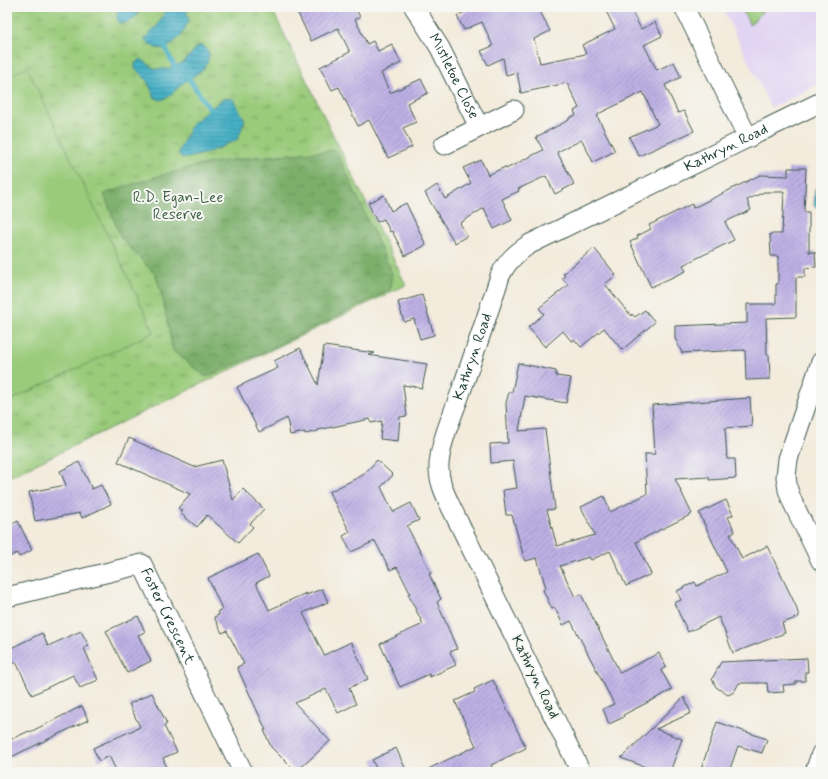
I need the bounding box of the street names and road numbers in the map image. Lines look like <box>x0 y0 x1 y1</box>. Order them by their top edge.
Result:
street label: Mistletoe Close <box>423 30 484 123</box>
street label: Kathryn Road <box>681 119 771 177</box>
street label: Kathryn Road <box>449 311 497 403</box>
street label: Foster Crescent <box>135 565 199 668</box>
street label: Kathryn Road <box>506 632 564 722</box>

